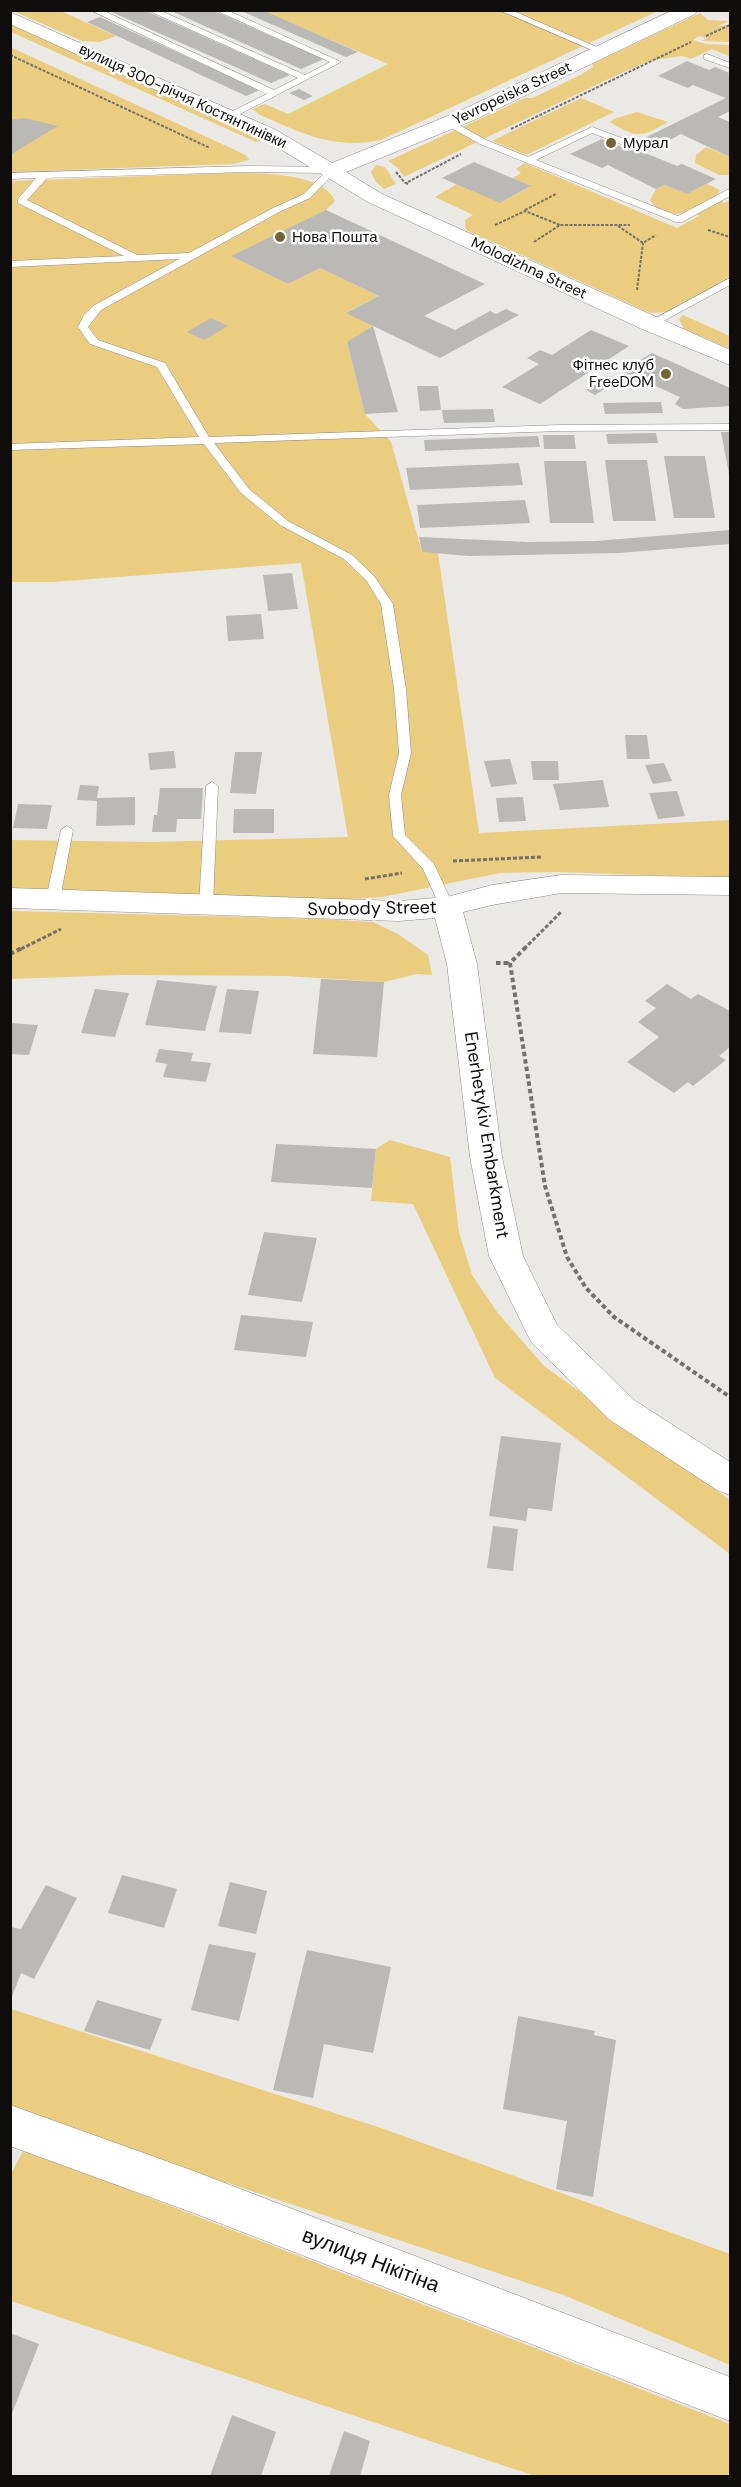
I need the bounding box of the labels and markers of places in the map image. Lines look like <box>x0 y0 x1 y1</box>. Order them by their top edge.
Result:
place label: Мурал <box>623 133 668 153</box>
marker: Мурал <box>604 136 618 150</box>
place label: Нова Пошта <box>292 227 378 247</box>
marker: Нова Пошта <box>273 230 287 244</box>
place label: Фітнес клуб FreeDOM <box>573 355 654 392</box>
marker: Фітнес клуб FreeDOM <box>659 367 673 381</box>

